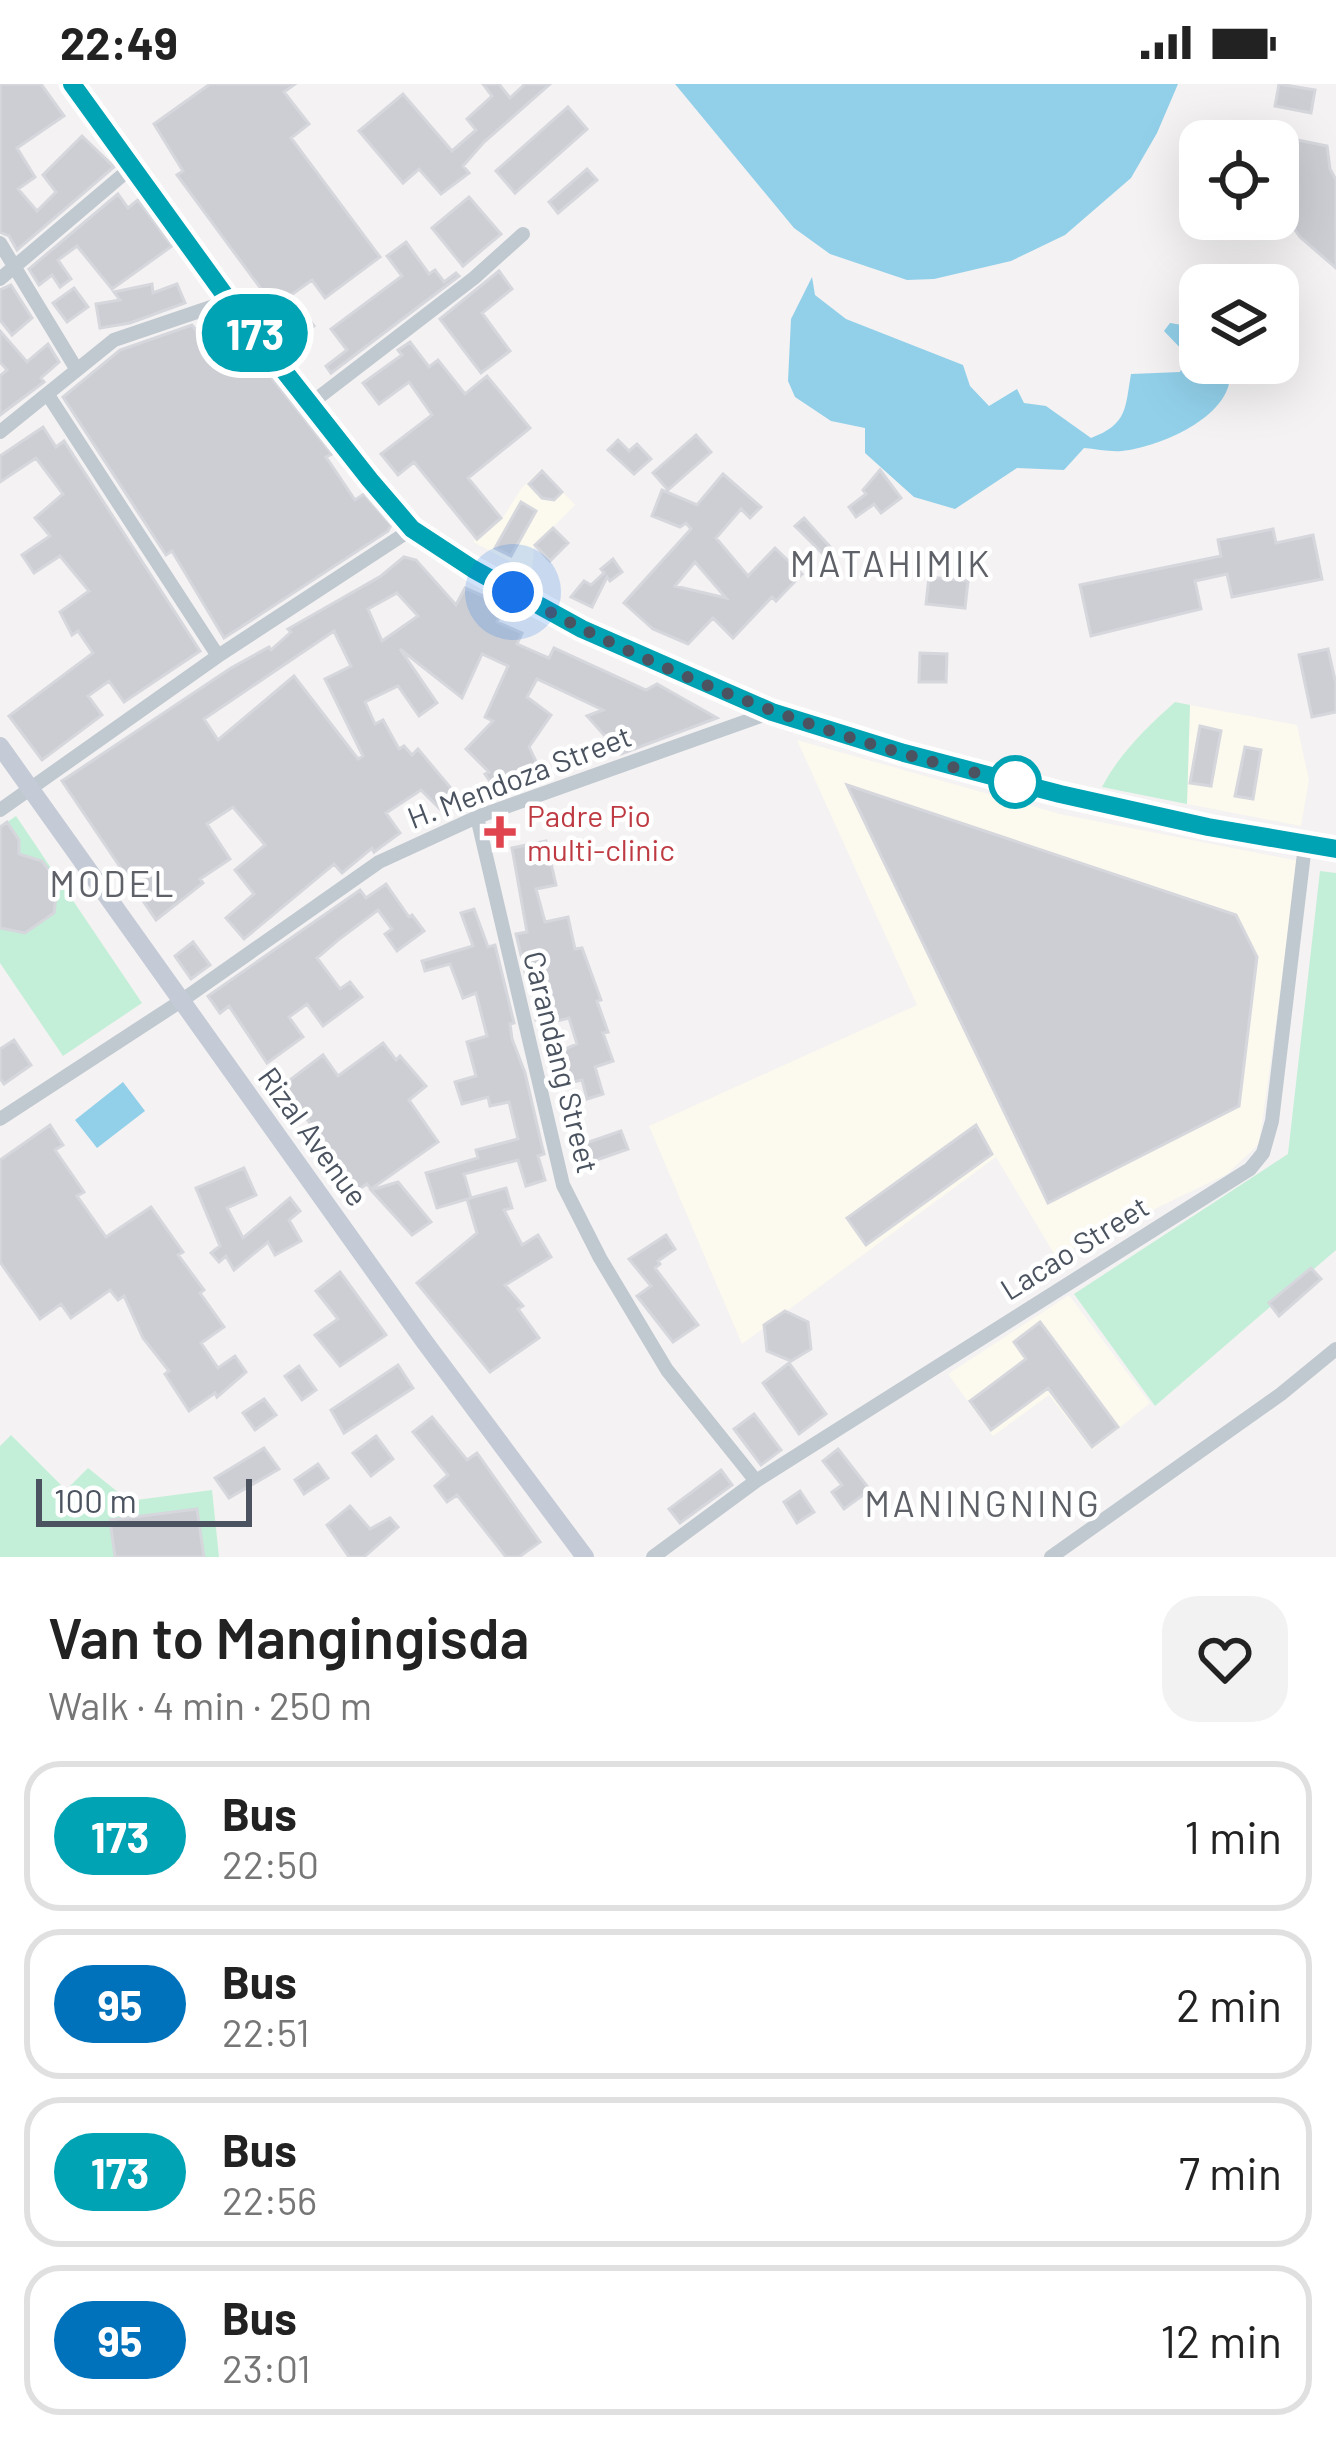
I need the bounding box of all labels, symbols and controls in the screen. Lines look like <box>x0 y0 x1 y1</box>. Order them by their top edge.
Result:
text: 22:49 <box>60 15 178 69</box>
map controls <box>1179 120 1299 384</box>
button: locate <box>1179 120 1299 240</box>
button: layers <box>1179 264 1299 384</box>
line badge: 173 <box>186 294 324 372</box>
text: 173 <box>226 308 284 358</box>
district label: MATAHIMIK <box>790 541 992 584</box>
your location <box>483 562 543 622</box>
street label: H. Mendoza Street <box>402 717 636 835</box>
unlabelled marker <box>990 757 1040 807</box>
place label: Padre Pio multi-clinic <box>527 797 675 867</box>
marker: Padre Pio multi-clinic <box>484 816 516 848</box>
district label: MODEL <box>49 861 177 904</box>
street label: Carandang Street <box>517 947 607 1177</box>
street label: Rizal Avenue <box>252 1060 376 1212</box>
street label: Lacao Street <box>993 1187 1155 1307</box>
scale bar <box>36 1473 252 1526</box>
text: 100 m <box>54 1480 137 1520</box>
district label: MANINGNING <box>864 1481 1102 1524</box>
button: heart <box>1162 1596 1288 1722</box>
text: Van to Mangingisda <box>48 1602 529 1670</box>
text: Walk · 4 min · 250 m <box>48 1681 372 1728</box>
text: Bus <box>222 1786 297 1840</box>
text: 1 min <box>1184 1809 1282 1863</box>
text: 173 <box>91 1811 149 1861</box>
text: 22:50 <box>222 1840 319 1887</box>
text: Bus <box>222 1954 297 2008</box>
text: 2 min <box>1176 1977 1282 2031</box>
text: 95 <box>98 1979 142 2029</box>
text: 22:51 <box>222 2008 310 2055</box>
text: Bus <box>222 2122 297 2176</box>
text: 7 min <box>1179 2145 1282 2199</box>
text: 173 <box>91 2147 149 2197</box>
text: 22:56 <box>222 2176 317 2223</box>
text: Bus <box>222 2290 297 2344</box>
text: 12 min <box>1160 2313 1282 2367</box>
text: 95 <box>98 2315 142 2365</box>
text: 23:01 <box>222 2344 311 2391</box>

